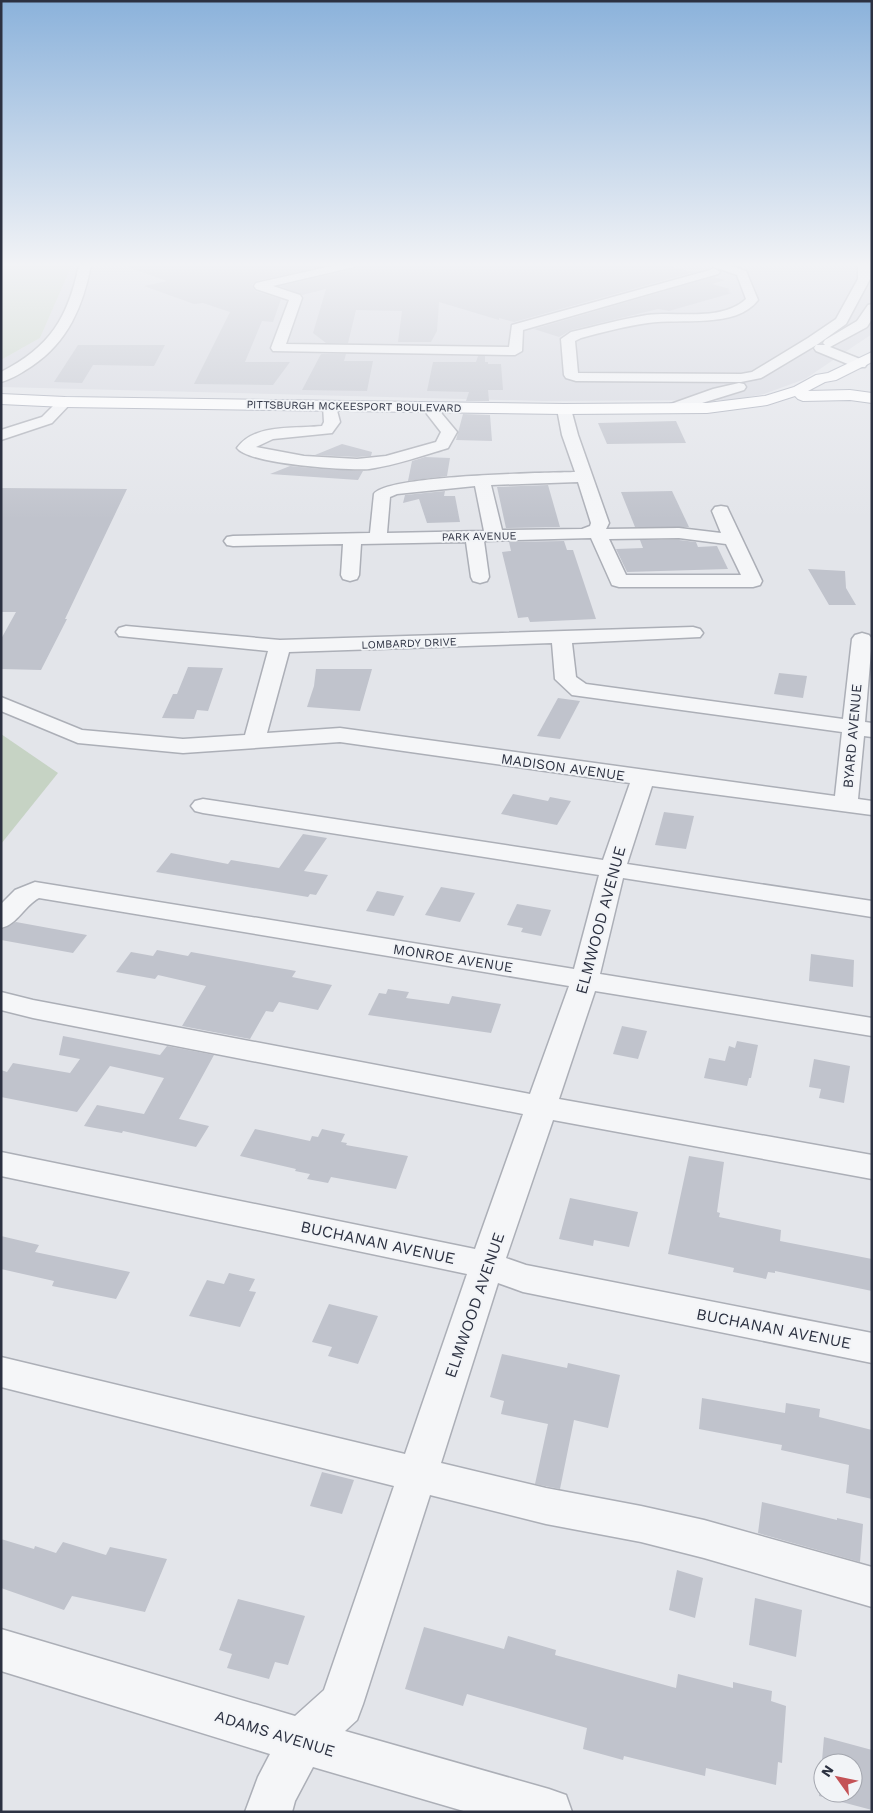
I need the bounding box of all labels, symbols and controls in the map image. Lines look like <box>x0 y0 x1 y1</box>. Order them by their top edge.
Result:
street label: PITTSBURGH MCKEESPORT BOULEVARD <box>246 398 462 415</box>
street label: PARK AVENUE <box>442 529 517 544</box>
street label: LOMBARDY DRIVE <box>361 635 457 652</box>
street label: BYARD AVENUE <box>839 683 865 789</box>
street label: MADISON AVENUE <box>500 750 626 784</box>
street label: ELMWOOD AVENUE <box>572 844 629 996</box>
street label: MONROE AVENUE <box>392 941 514 975</box>
street label: BUCHANAN AVENUE <box>299 1217 457 1268</box>
street label: ELMWOOD AVENUE <box>441 1230 508 1380</box>
street label: BUCHANAN AVENUE <box>695 1304 853 1353</box>
street label: ADAMS AVENUE <box>213 1706 337 1761</box>
north arrow <box>813 1753 863 1803</box>
text: N <box>818 1762 837 1780</box>

